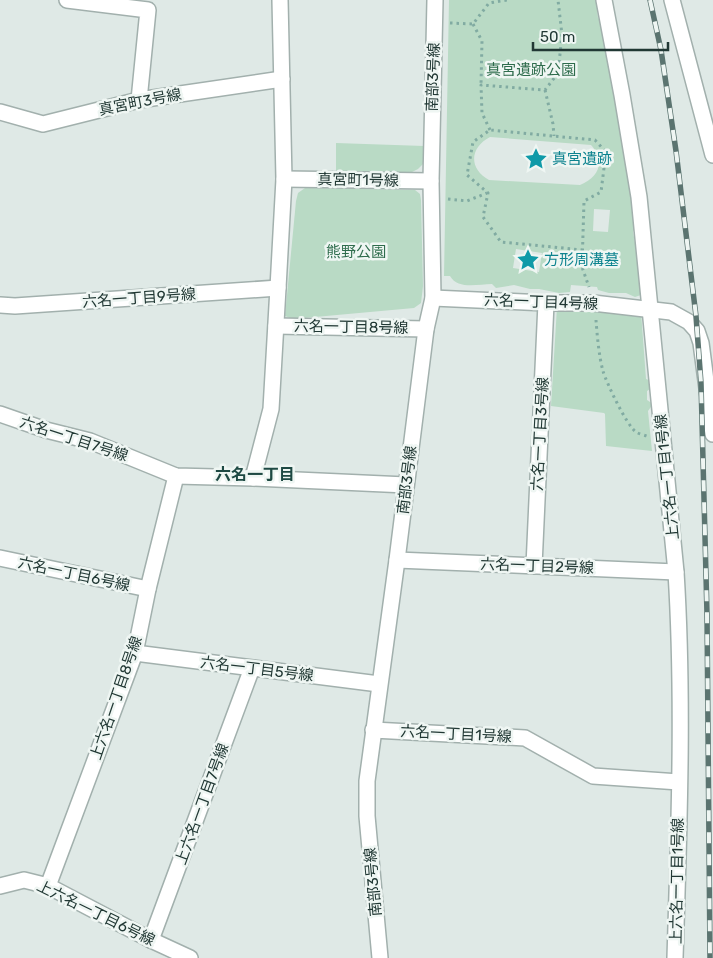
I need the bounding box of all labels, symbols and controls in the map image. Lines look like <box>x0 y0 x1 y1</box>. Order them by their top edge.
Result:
scale bar <box>533 20 668 52</box>
text: 50 m <box>540 28 575 46</box>
street label: 南部3号線 <box>423 42 443 112</box>
park label: 真宮遺跡公園 <box>486 61 576 79</box>
street label: 真宮町3号線 <box>97 85 183 119</box>
place icon: 真宮遺跡 <box>523 146 549 172</box>
place label: 真宮遺跡 <box>552 150 612 168</box>
street label: 真宮町1号線 <box>317 170 399 190</box>
park label: 熊野公園 <box>326 243 386 261</box>
place icon: 方形周溝墓 <box>515 247 541 273</box>
place label: 方形周溝墓 <box>544 251 619 269</box>
street label: 六名一丁目9号線 <box>82 285 196 311</box>
street label: 六名一丁目4号線 <box>484 291 598 313</box>
street label: 六名一丁目8号線 <box>294 317 408 337</box>
street label: 六名一丁目3号線 <box>528 377 552 491</box>
street label: 六名一丁目7号線 <box>18 413 130 465</box>
street label: 上六名一丁目1号線 <box>651 413 683 541</box>
street label: 南部3号線 <box>394 445 420 515</box>
district label: 六名一丁目 <box>215 465 295 484</box>
street label: 六名一丁目6号線 <box>16 553 132 595</box>
street label: 六名一丁目2号線 <box>480 555 594 577</box>
street label: 上六名一丁目8号線 <box>86 634 146 762</box>
street label: 六名一丁目5号線 <box>199 653 315 685</box>
street label: 六名一丁目1号線 <box>400 722 512 746</box>
street label: 上六名一丁目7号線 <box>172 741 232 867</box>
street label: 上六名一丁目1号線 <box>667 818 687 944</box>
street label: 南部3号線 <box>361 847 385 917</box>
street label: 上六名一丁目6号線 <box>34 877 158 949</box>

